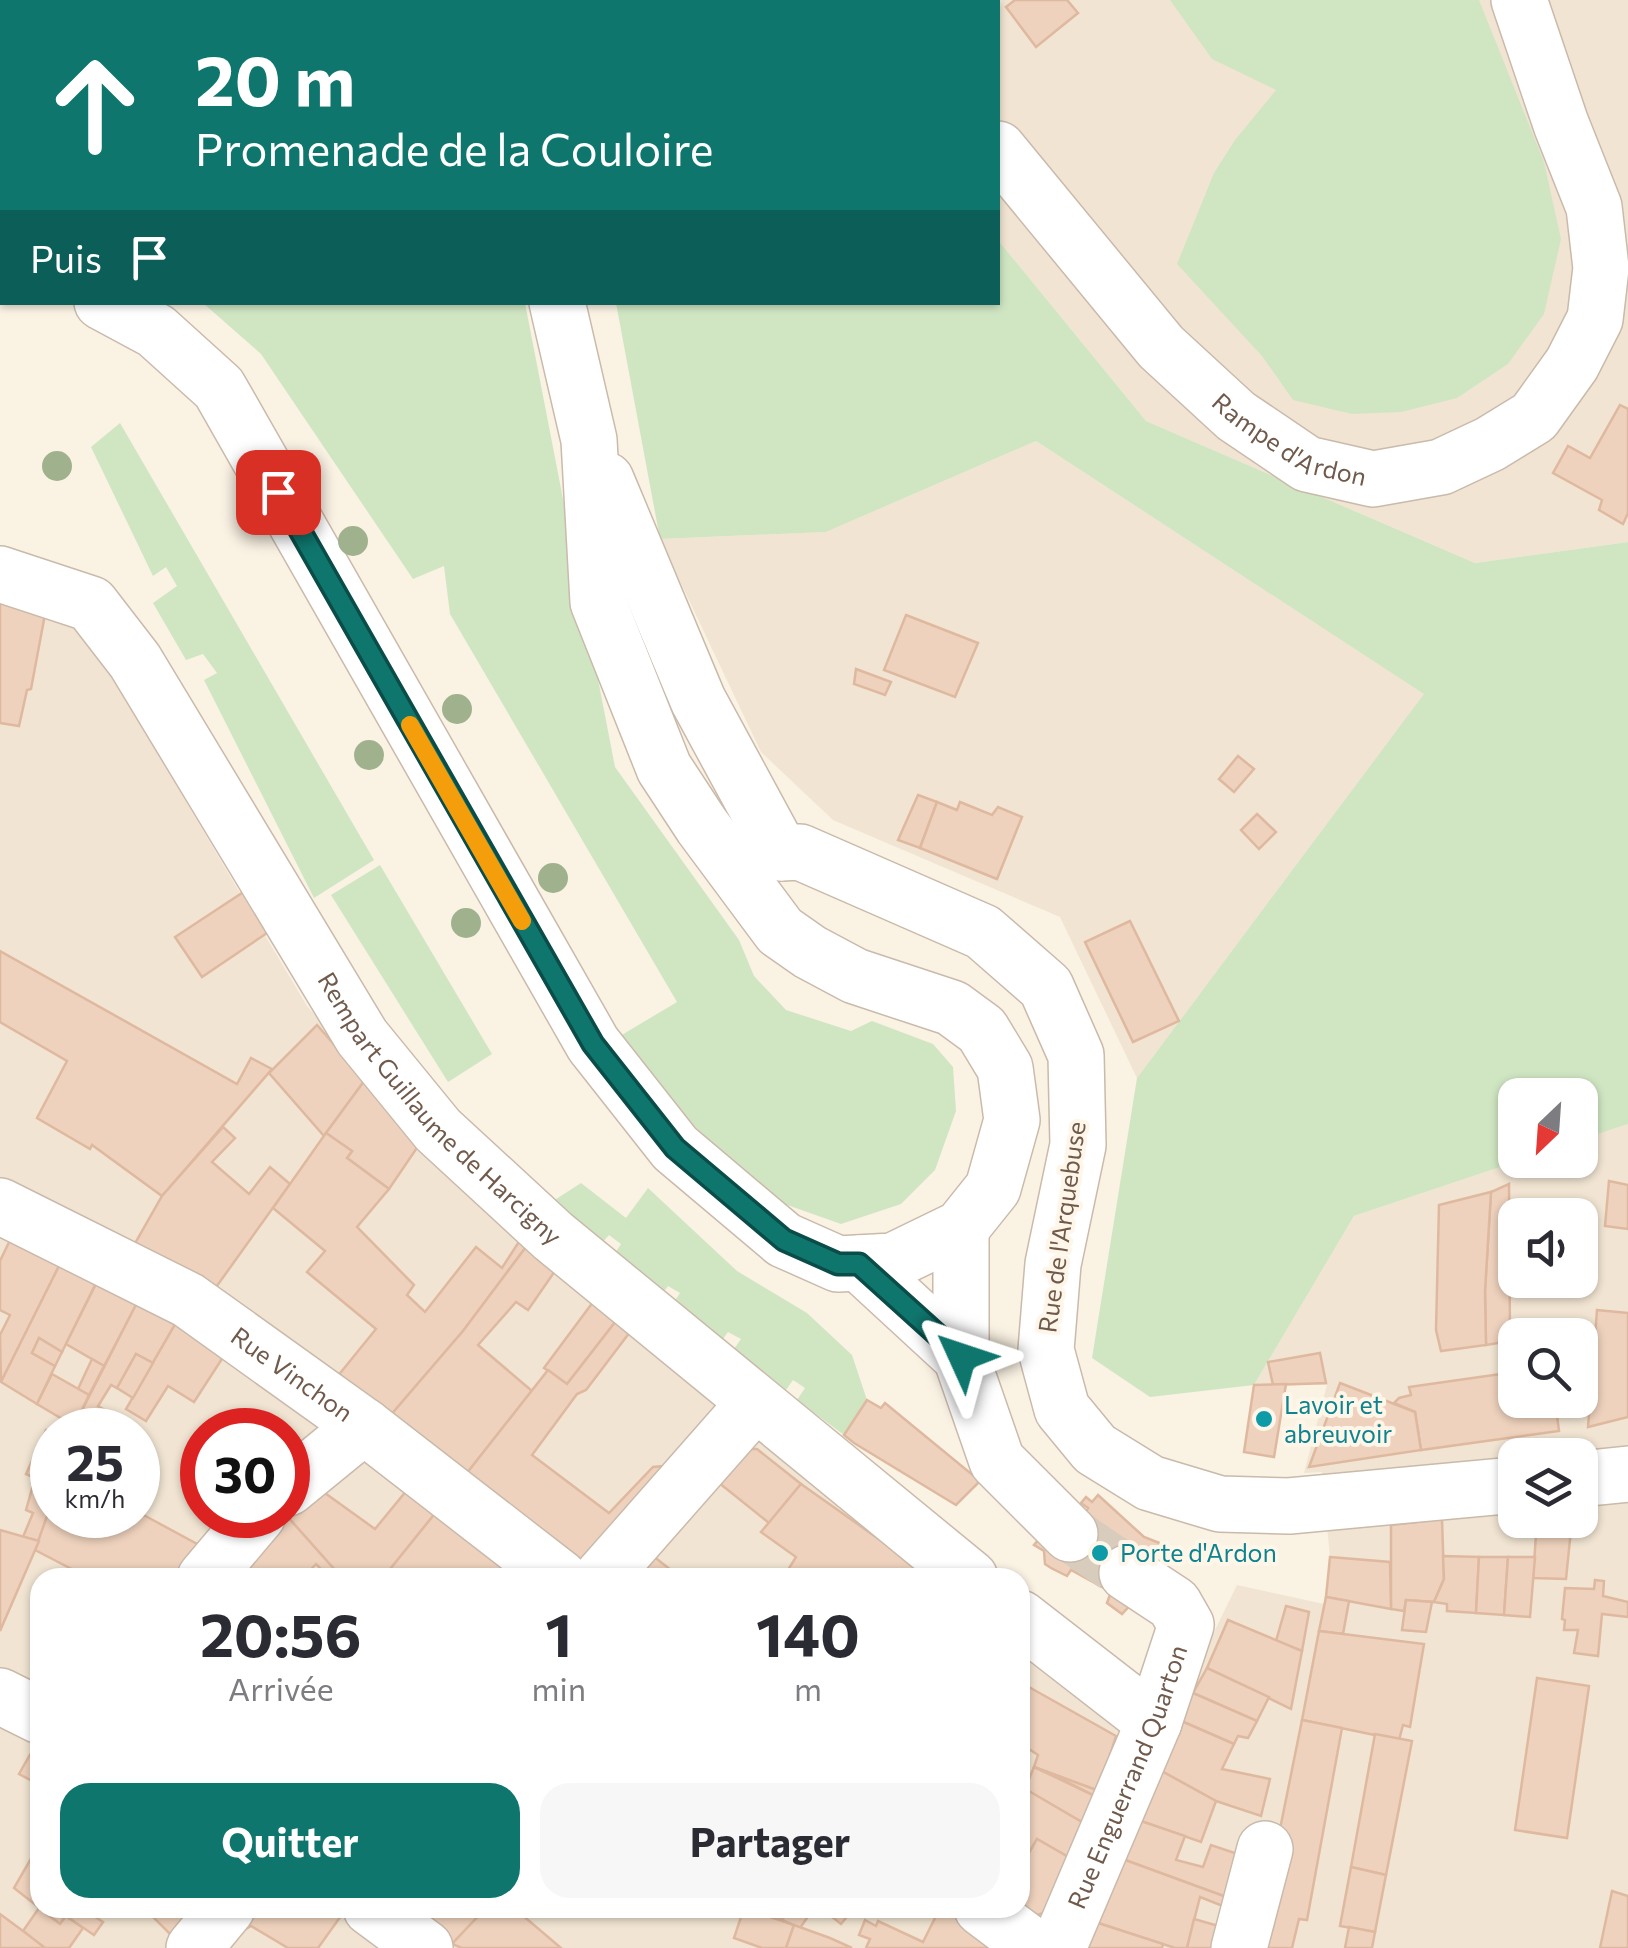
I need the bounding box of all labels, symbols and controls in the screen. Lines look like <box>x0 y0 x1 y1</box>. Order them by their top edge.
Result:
text: 20 m <box>195 35 355 120</box>
icon: ahead <box>30 40 160 170</box>
text: Promenade de la Couloire <box>195 120 714 175</box>
icon: arrive <box>122 230 177 285</box>
text: Puis <box>30 234 102 281</box>
street label: Rampe d'Ardon <box>1207 386 1370 491</box>
pin <box>236 450 321 535</box>
icon: arrive <box>251 465 306 520</box>
street label: Rempart Guillaume de Harcigny <box>312 966 568 1251</box>
north arrow <box>1498 1078 1598 1178</box>
map controls <box>1498 1078 1598 1538</box>
street label: Rue de l'Arquebuse <box>1031 1119 1091 1334</box>
button: sound <box>1498 1198 1598 1298</box>
position arrow <box>910 1305 1014 1409</box>
button: search <box>1498 1318 1598 1418</box>
street label: Rue Vinchon <box>226 1320 359 1427</box>
place label: Lavoir et abreuvoir <box>1284 1389 1392 1448</box>
speed limit sign: 30 <box>180 1408 310 1538</box>
marker: Lavoir et abreuvoir <box>1253 1408 1275 1430</box>
text: 25 <box>66 1430 124 1491</box>
button: layers <box>1498 1438 1598 1538</box>
text: km/h <box>65 1483 125 1513</box>
place label: Porte d'Ardon <box>1120 1537 1277 1567</box>
marker: Porte d'Ardon <box>1089 1542 1111 1564</box>
text: 20:56 <box>200 1596 362 1669</box>
text: 1 <box>545 1596 572 1669</box>
text: 140 <box>756 1596 860 1669</box>
street label: Rue Enguerrand Quarton <box>1061 1641 1192 1913</box>
text: Arrivée <box>228 1668 334 1708</box>
text: min <box>532 1668 586 1708</box>
text: m <box>794 1668 822 1708</box>
button: Quitter <box>60 1783 520 1898</box>
button: Partager <box>540 1783 1000 1898</box>

